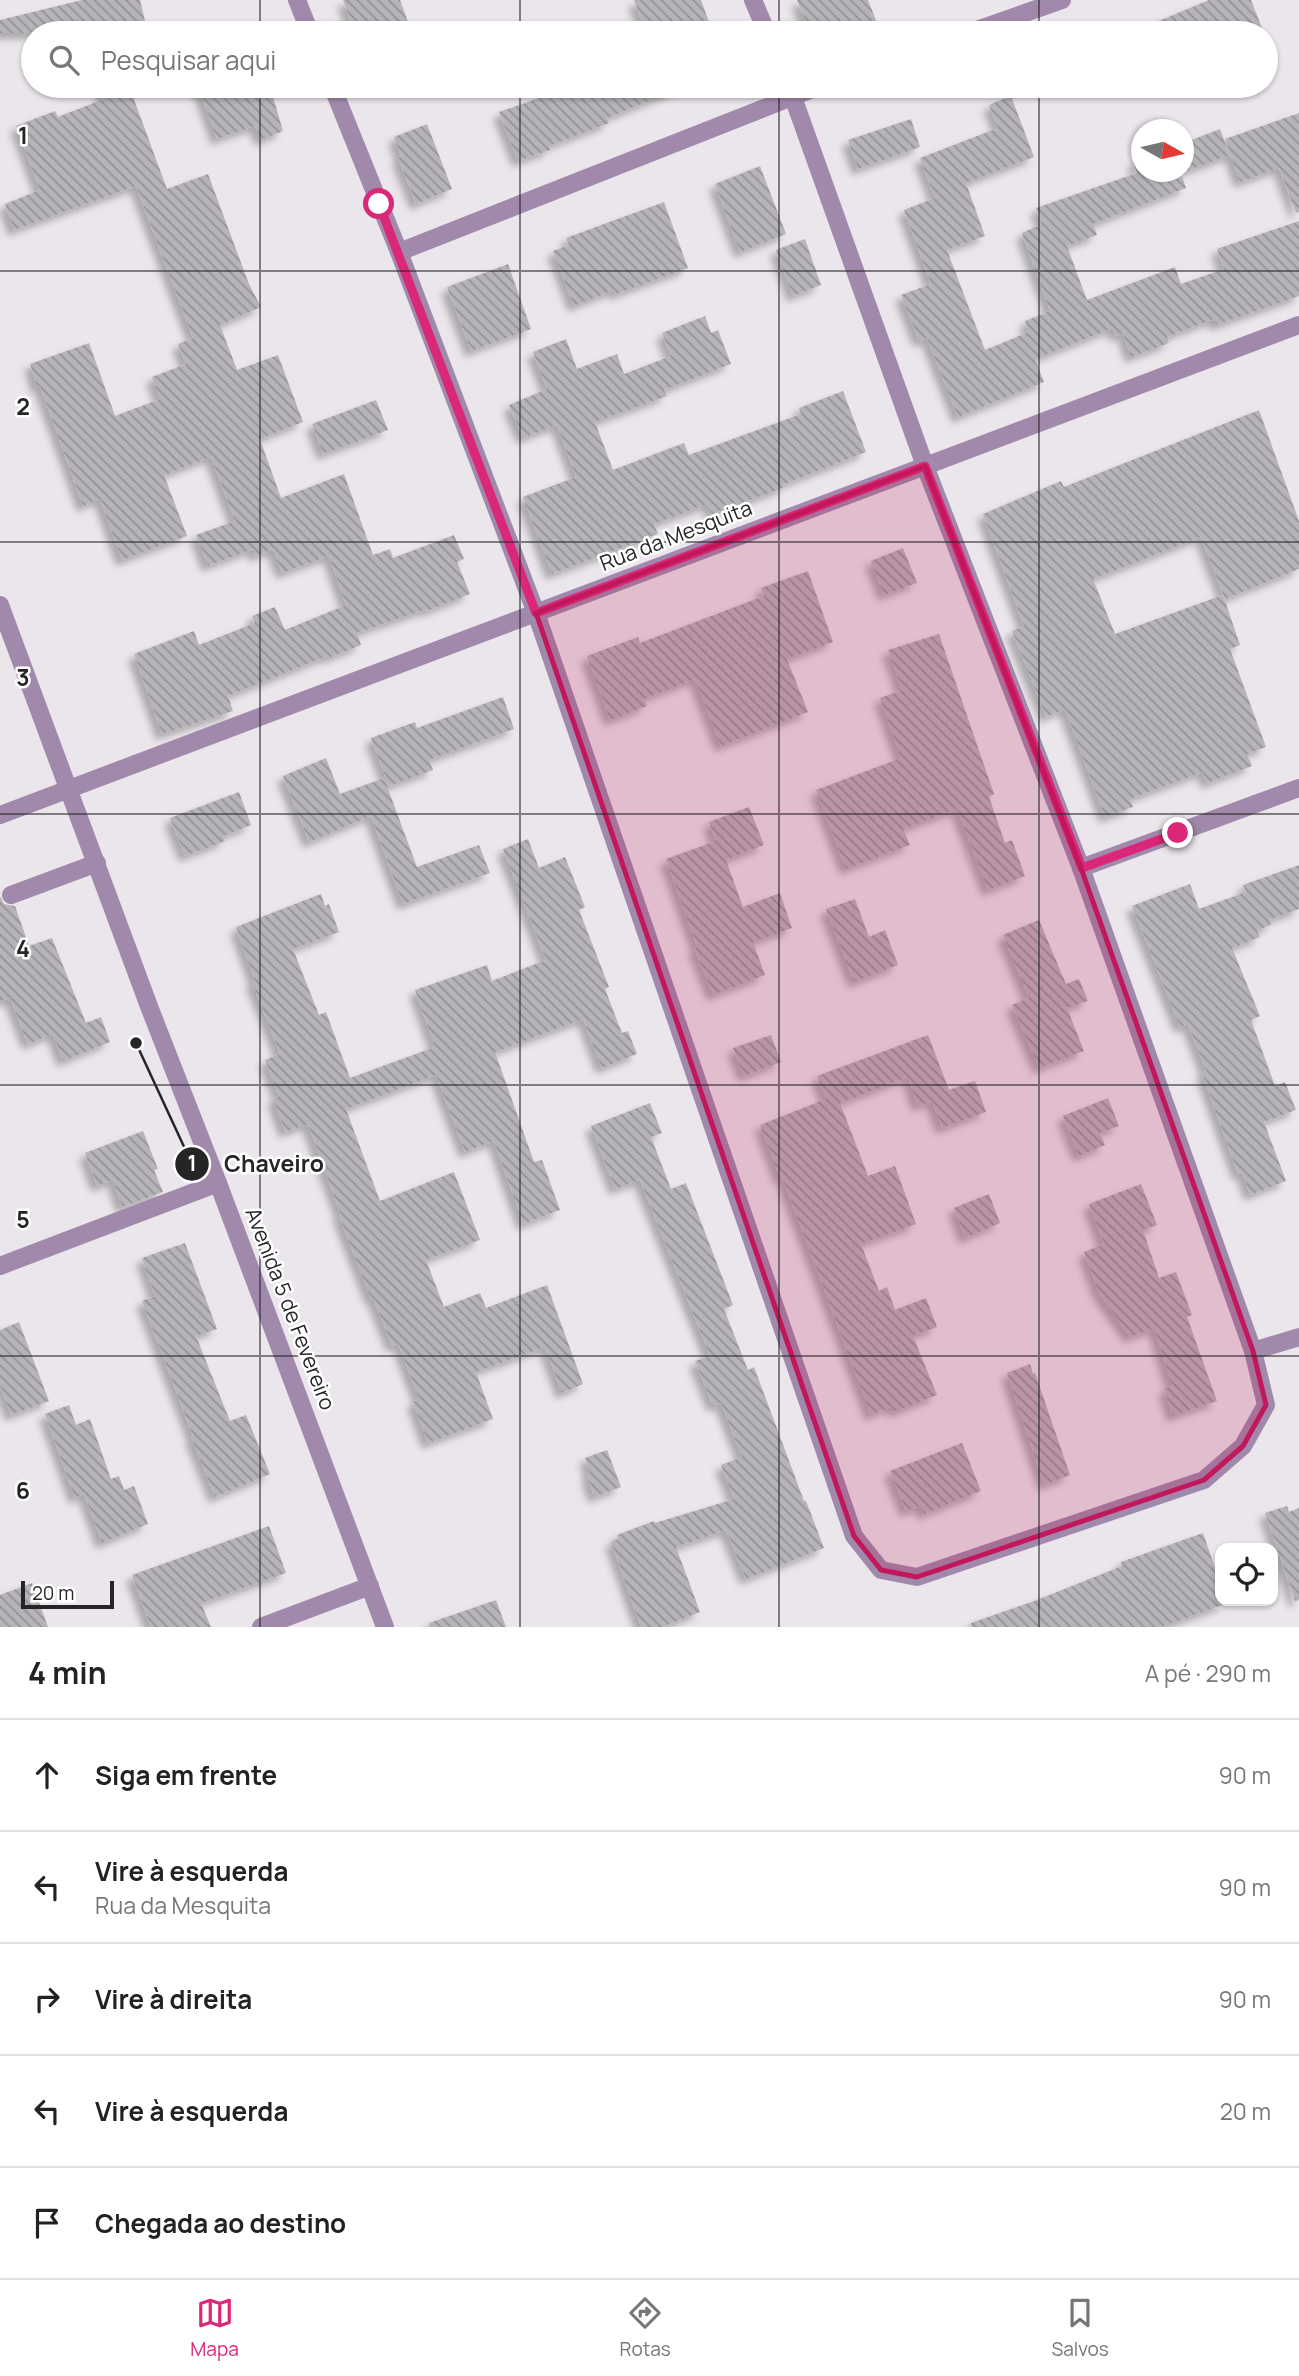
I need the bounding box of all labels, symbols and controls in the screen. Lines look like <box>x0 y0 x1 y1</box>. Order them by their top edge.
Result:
search box <box>21 21 1278 98</box>
icon: search <box>45 41 83 79</box>
text: Pesquisar aqui <box>101 42 276 78</box>
text: 1 <box>18 119 28 151</box>
north arrow <box>1131 119 1194 182</box>
route start <box>363 188 394 219</box>
text: 2 <box>16 390 30 422</box>
street label: Rua da Mesquita <box>596 493 756 577</box>
text: 3 <box>16 661 30 693</box>
route end <box>1162 817 1193 848</box>
text: 4 <box>16 932 30 964</box>
callout: Chaveiro <box>175 1142 338 1186</box>
text: Chaveiro <box>224 1147 324 1179</box>
text: 1 <box>187 1149 197 1177</box>
text: 5 <box>16 1203 30 1235</box>
street label: Avenida 5 de Fevereiro <box>239 1203 342 1414</box>
text: 6 <box>16 1474 30 1506</box>
map controls <box>1215 1543 1278 1606</box>
button: locate <box>1215 1543 1278 1606</box>
scale bar <box>21 1578 114 1610</box>
text: 20 m <box>32 1580 74 1606</box>
text: 4 min <box>28 1652 106 1693</box>
text: A pé · 290 m <box>1145 1657 1271 1689</box>
icon: ahead <box>28 1756 66 1794</box>
text: Siga em frente <box>95 1757 277 1793</box>
text: 90 m <box>1219 1759 1271 1791</box>
text: Vire à esquerda <box>95 1853 288 1889</box>
icon: left <box>28 1868 66 1906</box>
text: 90 m <box>1219 1871 1271 1903</box>
text: Rua da Mesquita <box>95 1889 271 1921</box>
icon: right <box>28 1980 66 2018</box>
text: Vire à direita <box>95 1981 252 2017</box>
text: 90 m <box>1219 1983 1271 2015</box>
icon: left <box>28 2092 66 2130</box>
text: Vire à esquerda <box>95 2093 288 2129</box>
text: 20 m <box>1220 2095 1271 2127</box>
icon: arrive <box>28 2204 66 2242</box>
text: Chegada ao destino <box>95 2205 346 2241</box>
tab: Mapa <box>190 2294 239 2362</box>
tab: Rotas <box>619 2294 671 2362</box>
tab: Salvos <box>1052 2294 1109 2362</box>

